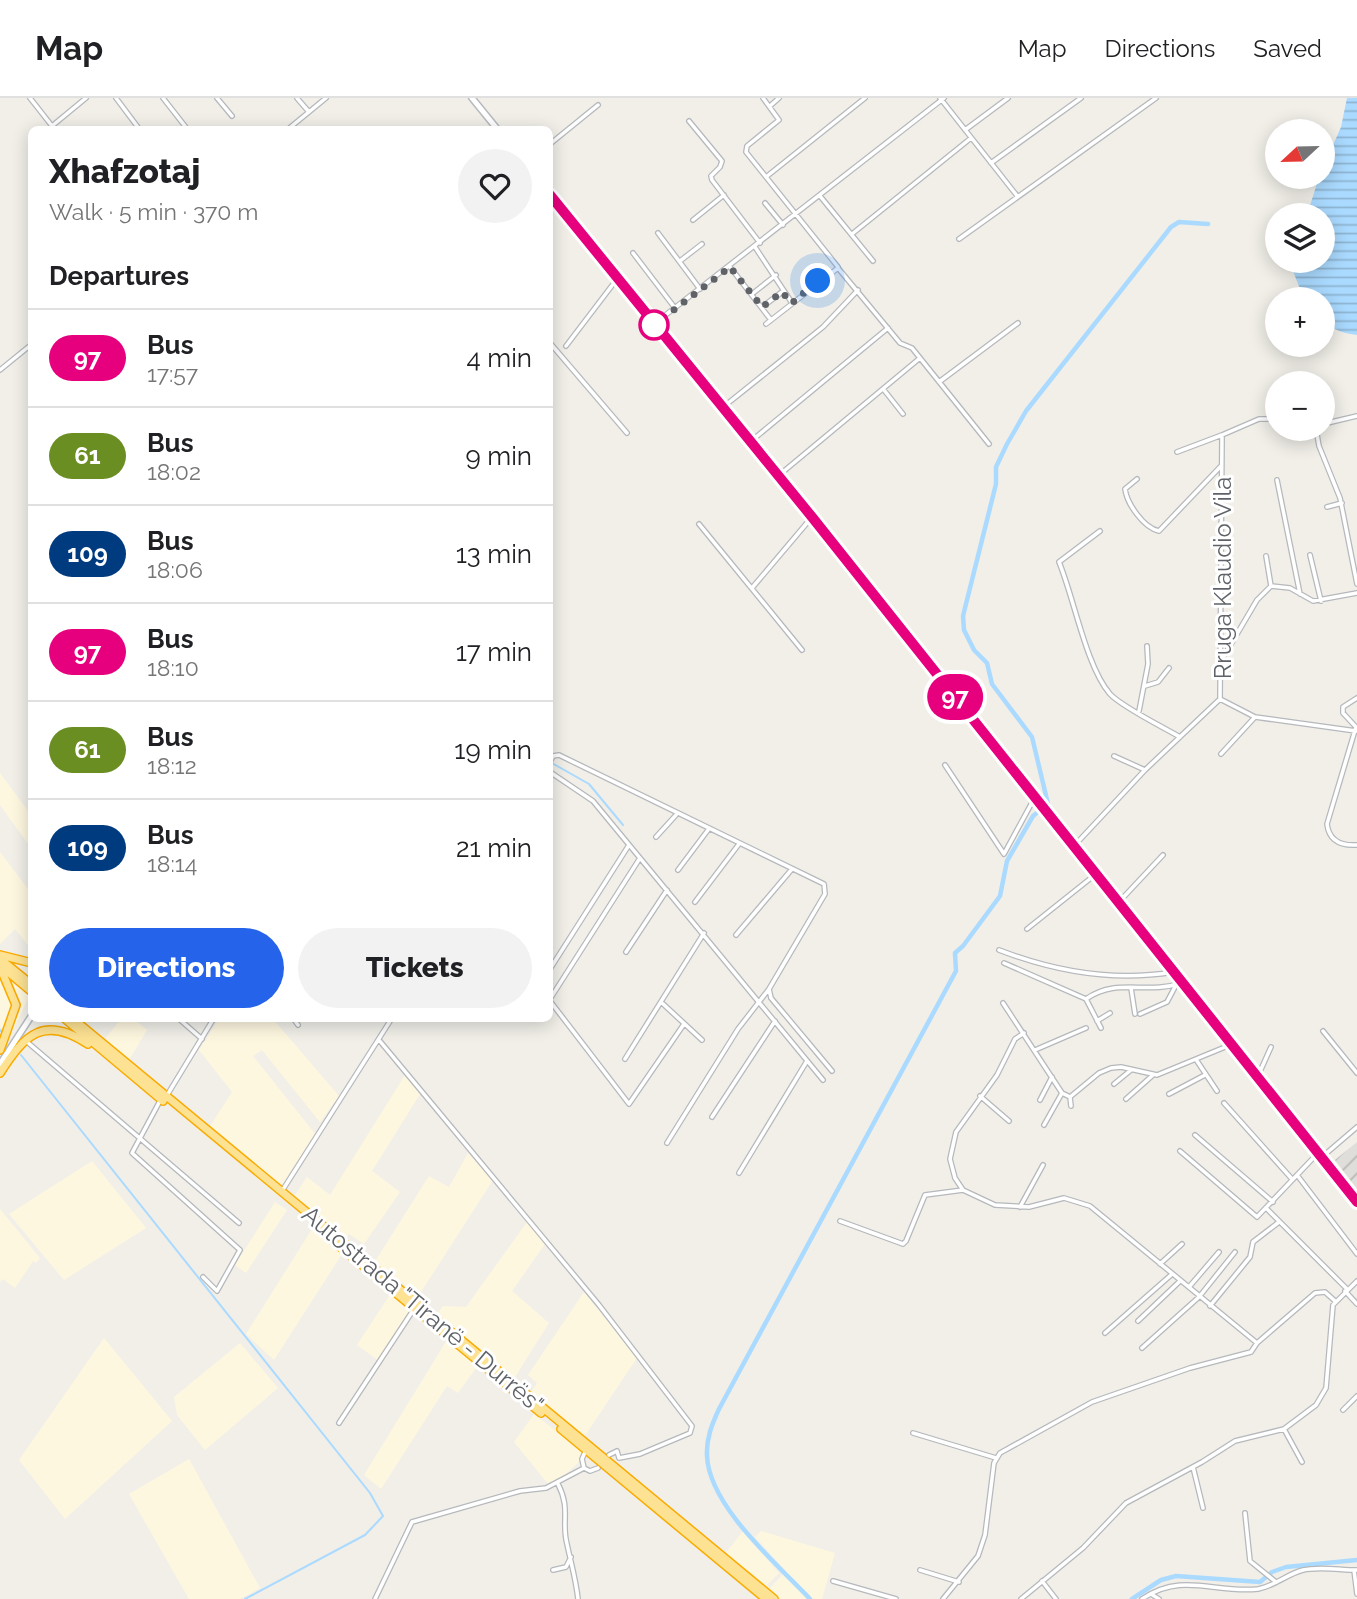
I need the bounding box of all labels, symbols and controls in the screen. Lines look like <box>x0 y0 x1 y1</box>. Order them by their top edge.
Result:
text: Map <box>35 29 103 68</box>
text: Map <box>1018 34 1067 63</box>
text: Directions <box>1105 34 1215 63</box>
text: Saved <box>1253 34 1322 63</box>
north arrow <box>1265 119 1335 189</box>
map controls <box>1265 119 1335 441</box>
button: heart <box>458 149 532 223</box>
text: Xhafzotaj <box>49 152 200 191</box>
text: Walk · 5 min · 370 m <box>49 198 258 225</box>
button: layers <box>1265 203 1335 273</box>
text: Departures <box>49 261 189 291</box>
your location <box>800 263 835 298</box>
button: + <box>1265 287 1335 357</box>
unlabelled marker <box>639 310 669 340</box>
text: Bus <box>147 330 194 360</box>
text: 97 <box>74 343 101 372</box>
text: 4 min <box>466 343 532 373</box>
text: 17:57 <box>147 360 198 387</box>
button: − <box>1265 371 1335 441</box>
text: Bus <box>147 428 194 458</box>
text: 61 <box>74 441 101 470</box>
text: 9 min <box>465 441 532 471</box>
text: 18:02 <box>147 458 201 485</box>
street label: Rruga Klaudio Vila <box>1208 477 1237 679</box>
text: Bus <box>147 526 194 556</box>
text: 109 <box>67 539 108 568</box>
text: 13 min <box>456 539 532 569</box>
text: 18:06 <box>147 556 203 583</box>
text: Bus <box>147 624 194 654</box>
text: 97 <box>74 637 101 666</box>
text: 17 min <box>456 637 532 667</box>
text: 18:10 <box>147 654 199 681</box>
line badge: 97 <box>923 674 986 720</box>
text: 97 <box>941 682 969 711</box>
text: Bus <box>147 722 194 752</box>
text: 61 <box>74 735 101 764</box>
text: 19 min <box>454 735 532 765</box>
text: 18:12 <box>147 752 197 779</box>
text: Bus <box>147 820 194 850</box>
text: 109 <box>67 833 108 862</box>
text: 21 min <box>456 833 532 863</box>
text: 18:14 <box>147 850 197 877</box>
button: Directions <box>49 928 284 1008</box>
button: Tickets <box>298 928 532 1008</box>
street label: Autostrada "Tiranë - Durrës" <box>296 1199 550 1419</box>

